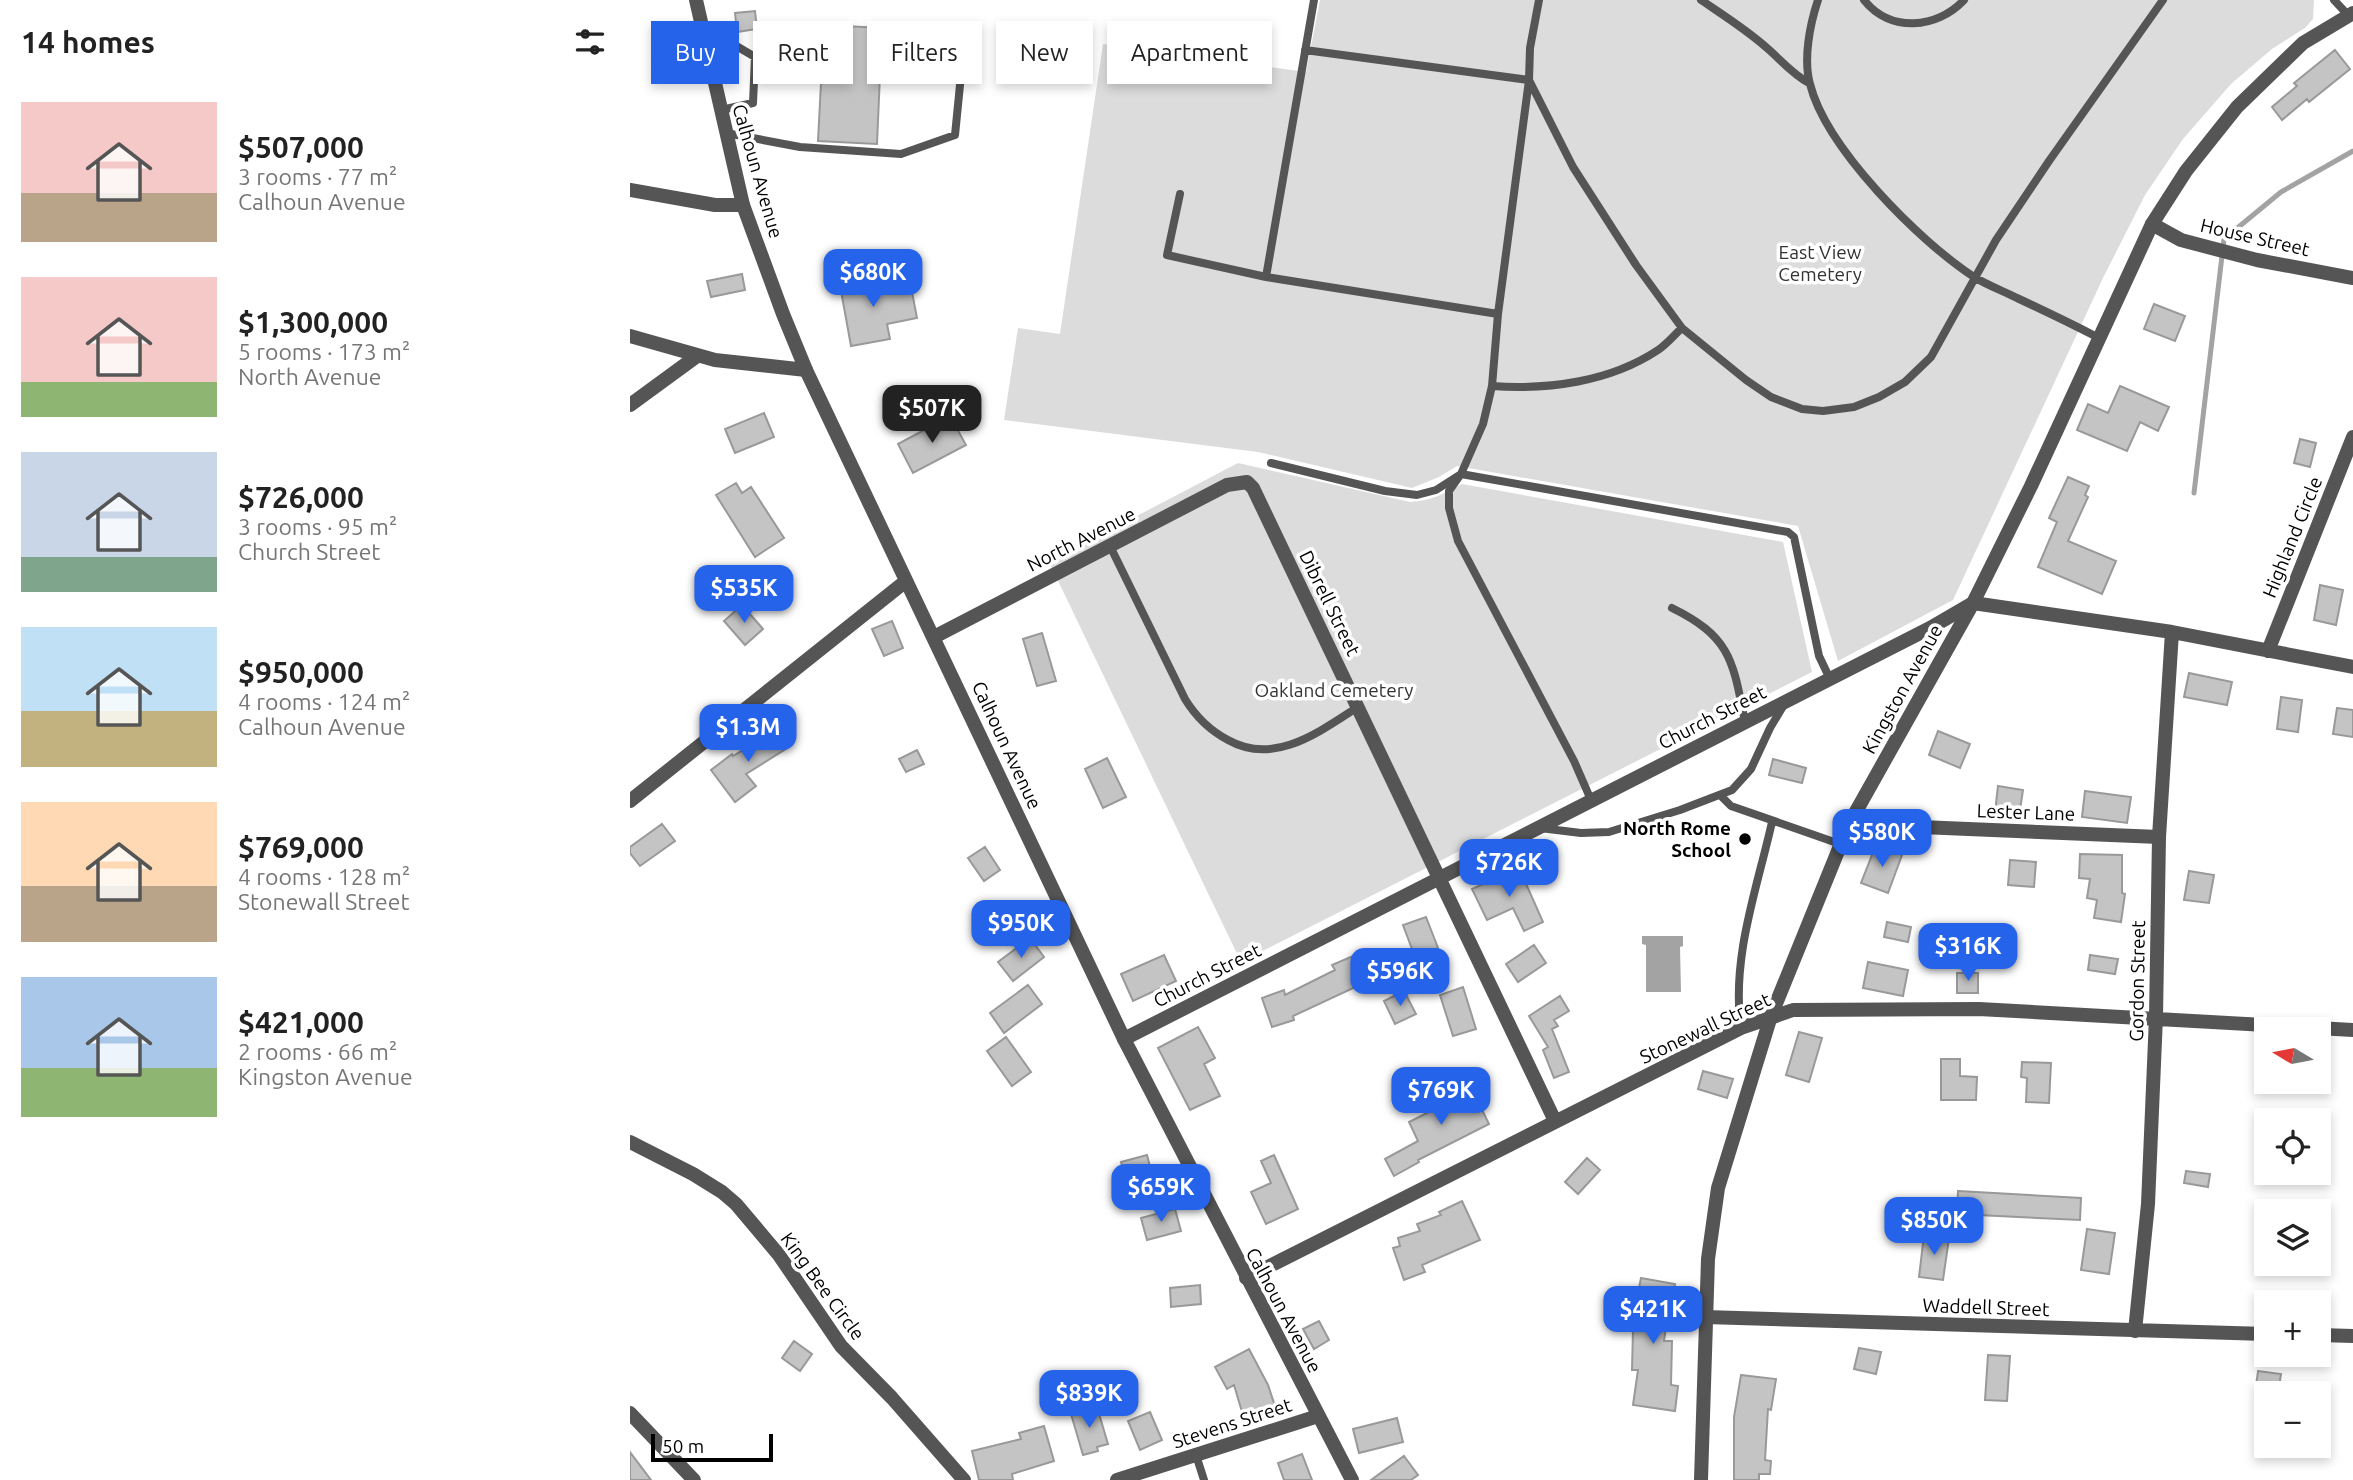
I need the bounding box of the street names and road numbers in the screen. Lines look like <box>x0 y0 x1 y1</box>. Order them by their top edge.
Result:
street label: Calhoun Avenue <box>728 101 788 241</box>
street label: House Street <box>2198 214 2312 260</box>
street label: Highland Circle <box>2258 473 2326 601</box>
street label: North Avenue <box>1023 502 1139 576</box>
street label: Dibrell Street <box>1295 547 1365 660</box>
street label: Kingston Avenue <box>1857 621 1947 757</box>
street label: Calhoun Avenue <box>968 678 1046 812</box>
street label: Church Street <box>1655 680 1770 754</box>
street label: Lester Lane <box>1976 799 2076 825</box>
street label: Gordon Street <box>2125 920 2149 1042</box>
street label: Church Street <box>1150 938 1265 1012</box>
street label: Stonewall Street <box>1636 988 1774 1068</box>
street label: King Bee Circle <box>777 1228 869 1344</box>
street label: Calhoun Avenue <box>1242 1244 1326 1376</box>
street label: Waddell Street <box>1922 1294 2050 1320</box>
street label: Stevens Street <box>1170 1393 1295 1453</box>

